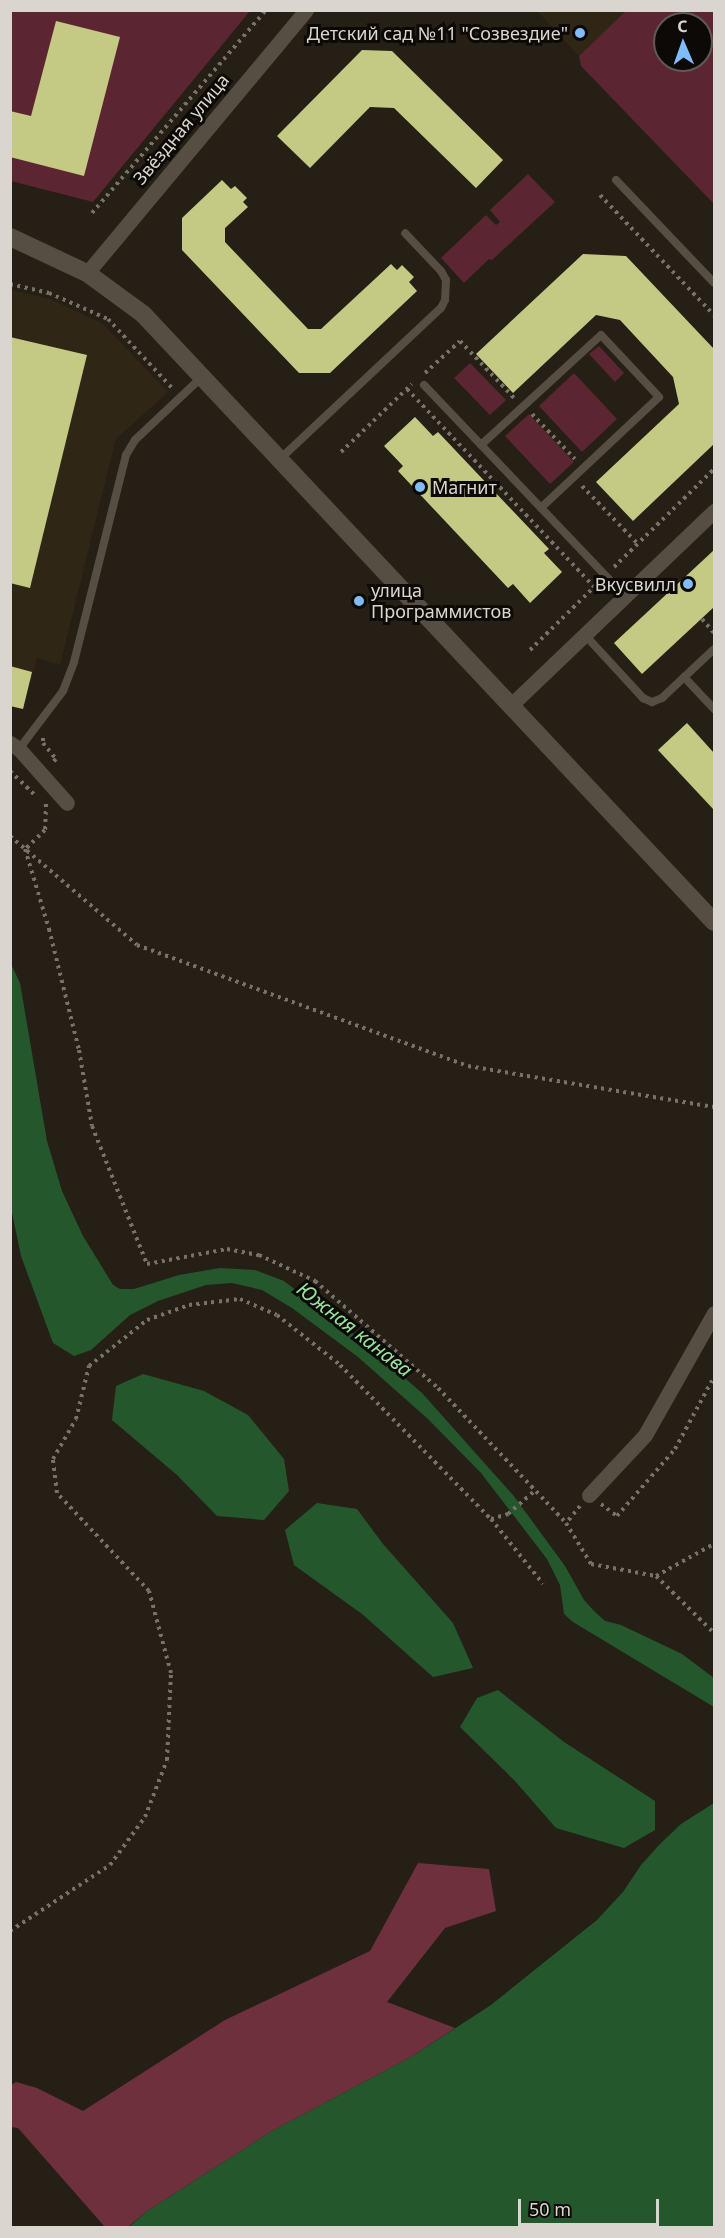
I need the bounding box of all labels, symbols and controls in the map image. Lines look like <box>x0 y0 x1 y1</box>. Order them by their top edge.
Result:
north arrow <box>653 12 713 72</box>
text: С <box>677 15 688 37</box>
place label: Детский сад №11 "Созвездие" <box>307 22 568 44</box>
marker: Детский сад №11 "Созвездие" <box>573 26 587 40</box>
street label: Звёздная улица <box>129 69 233 189</box>
place label: Магнит <box>432 476 497 498</box>
marker: Магнит <box>413 480 427 494</box>
place label: Вкусвилл <box>595 573 676 595</box>
marker: Вкусвилл <box>681 577 695 591</box>
place label: улица Программистов <box>371 580 511 622</box>
marker: улица Программистов <box>352 594 366 608</box>
water label: Южная канава <box>292 1276 418 1382</box>
scale bar <box>521 2187 662 2225</box>
text: 50 m <box>529 2197 571 2221</box>

